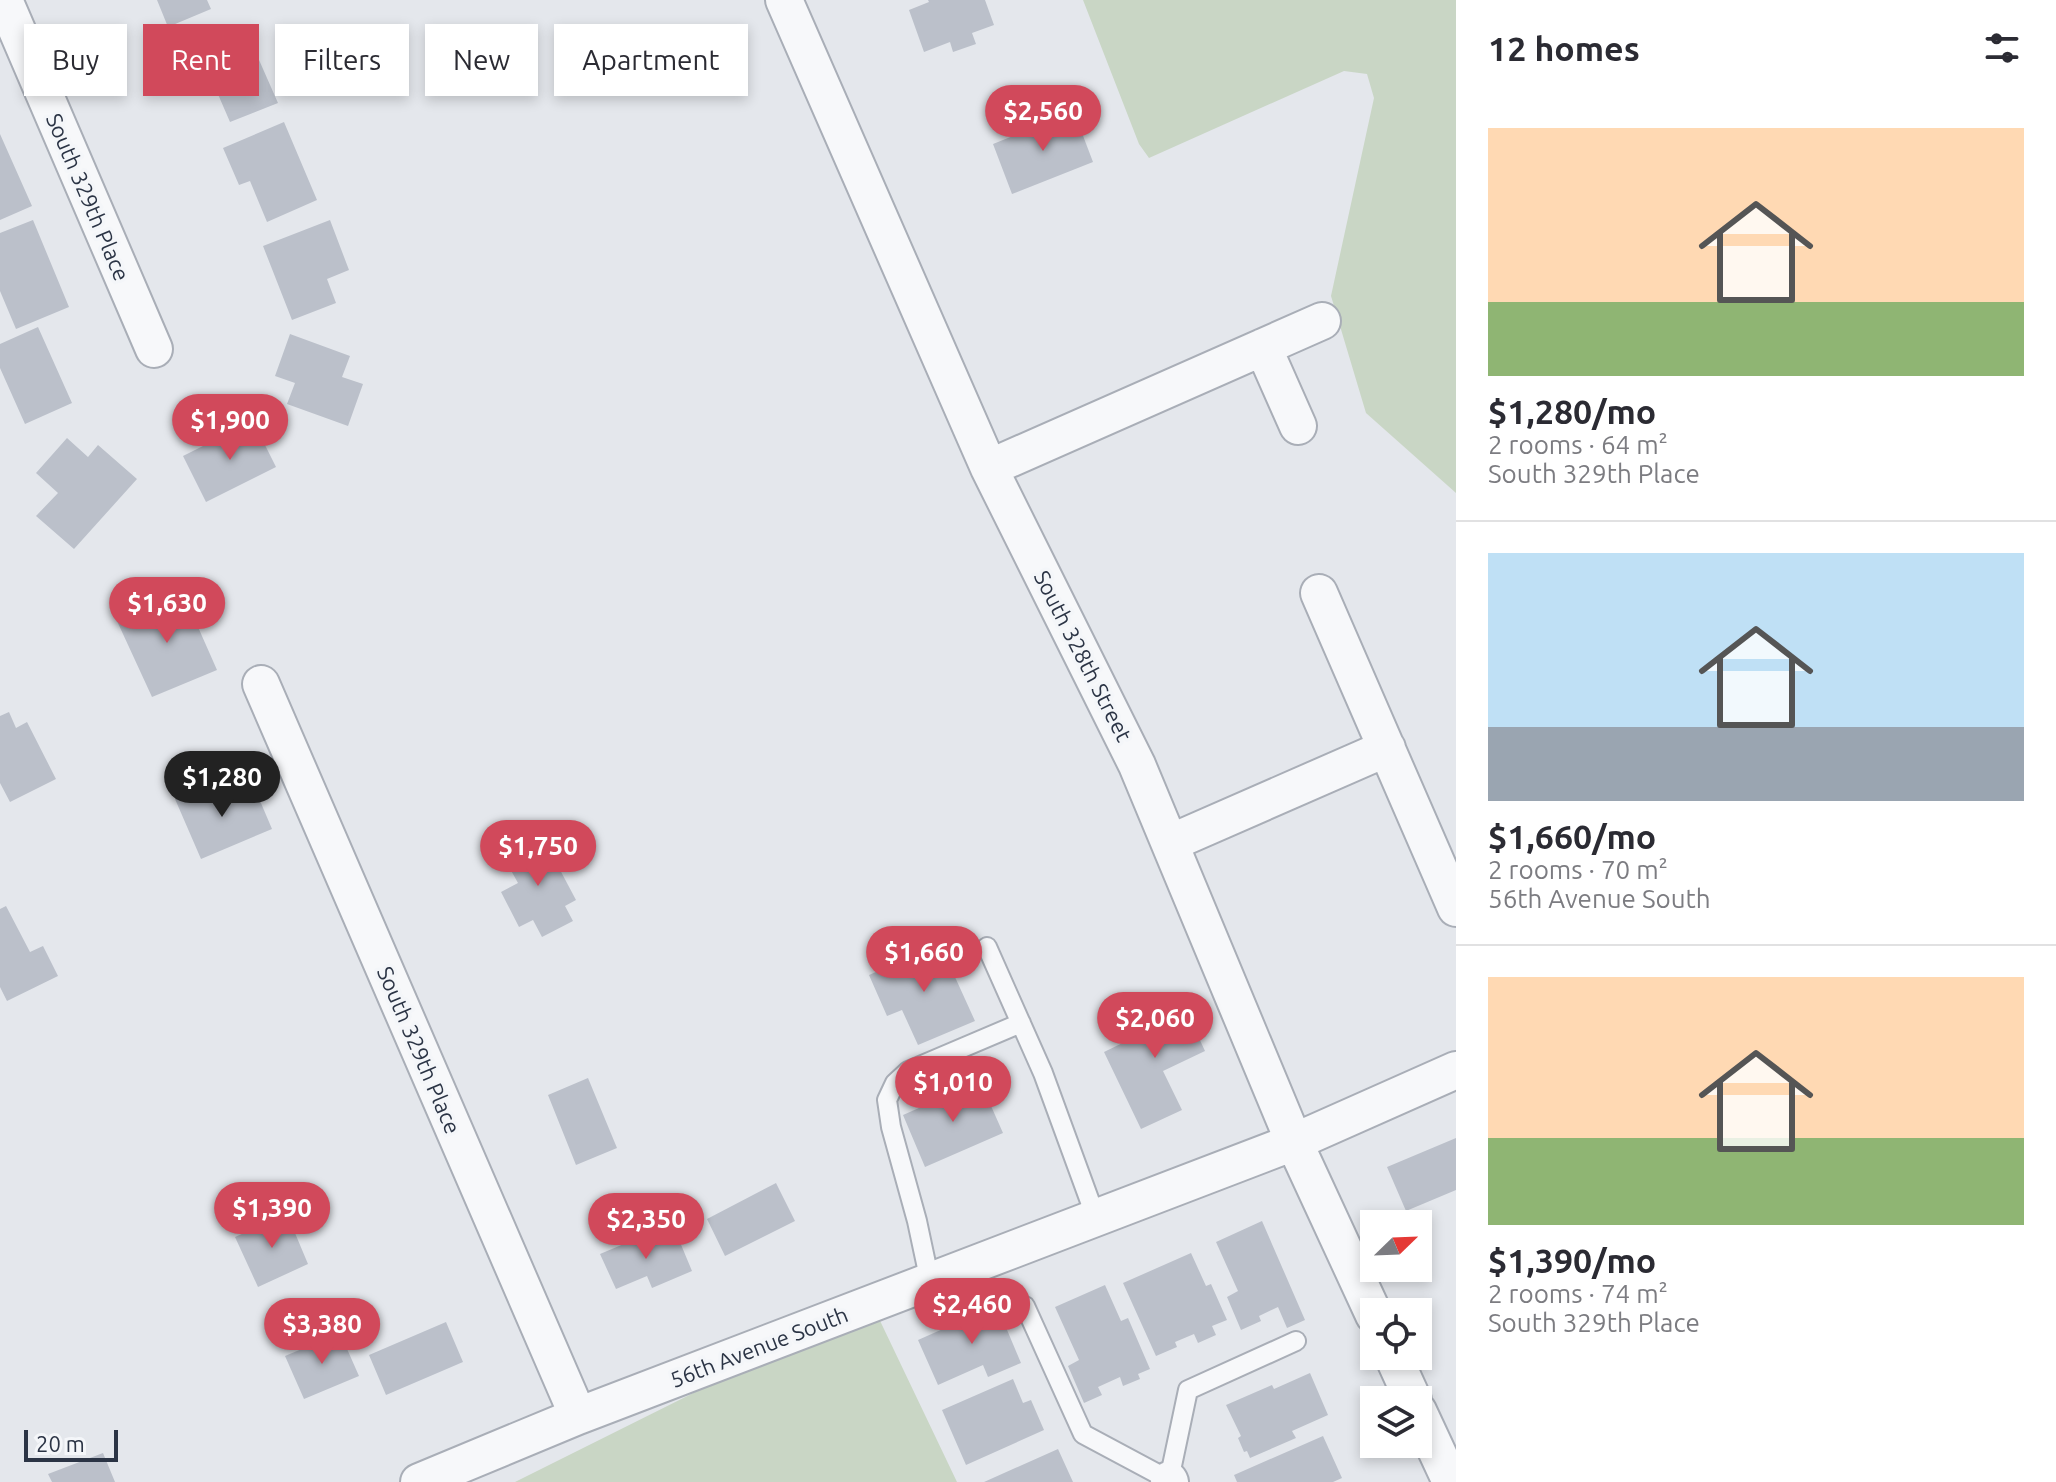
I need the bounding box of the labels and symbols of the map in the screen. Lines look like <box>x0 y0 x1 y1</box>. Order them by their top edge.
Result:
pin: $2,560 <box>978 85 1108 153</box>
street label: South 329th Place <box>42 109 135 284</box>
pin: $1,900 <box>165 394 295 462</box>
street label: South 328th Street <box>1030 566 1137 746</box>
pin: $1,630 <box>102 577 232 645</box>
pin: $1,280 <box>157 751 287 819</box>
pin: $1,750 <box>473 820 603 888</box>
pin: $1,660 <box>859 926 989 994</box>
street label: South 329th Place <box>373 962 466 1137</box>
pin: $2,060 <box>1090 992 1220 1060</box>
pin: $1,010 <box>888 1056 1018 1124</box>
pin: $1,390 <box>207 1182 337 1250</box>
pin: $2,350 <box>581 1193 711 1261</box>
north arrow <box>1360 1210 1432 1282</box>
pin: $2,460 <box>907 1278 1037 1346</box>
pin: $3,380 <box>257 1298 387 1366</box>
street label: 56th Avenue South <box>666 1301 851 1392</box>
scale bar <box>24 1426 118 1462</box>

